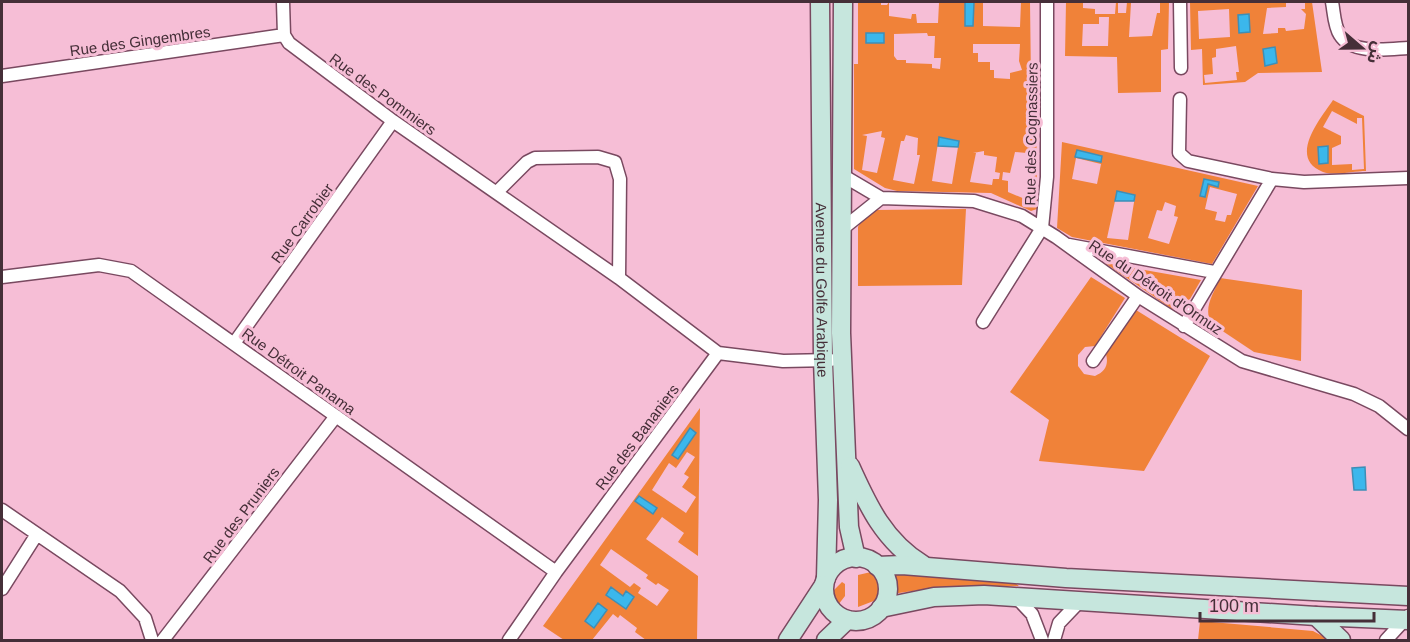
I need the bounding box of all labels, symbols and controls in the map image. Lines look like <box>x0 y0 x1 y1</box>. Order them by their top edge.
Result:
north arrow <box>1332 18 1392 78</box>
street label: Rue des Gingembres <box>69 23 211 59</box>
text: ش <box>1363 39 1387 66</box>
street label: Rue des Pommiers <box>326 50 440 138</box>
street label: Rue des Cognassiers <box>1021 62 1041 206</box>
street label: Rue Carrobier <box>267 180 337 266</box>
street label: Avenue du Golfe Arabique <box>813 202 832 378</box>
street label: Rue du Détroit d'Ormuz <box>1086 236 1226 338</box>
street label: Rue Détroit Panama <box>239 324 359 418</box>
street label: Rue des Bananiers <box>592 381 682 493</box>
street label: Rue des Pruniers <box>199 464 283 566</box>
scale bar <box>1200 585 1374 623</box>
text: 100 m <box>1209 596 1259 616</box>

